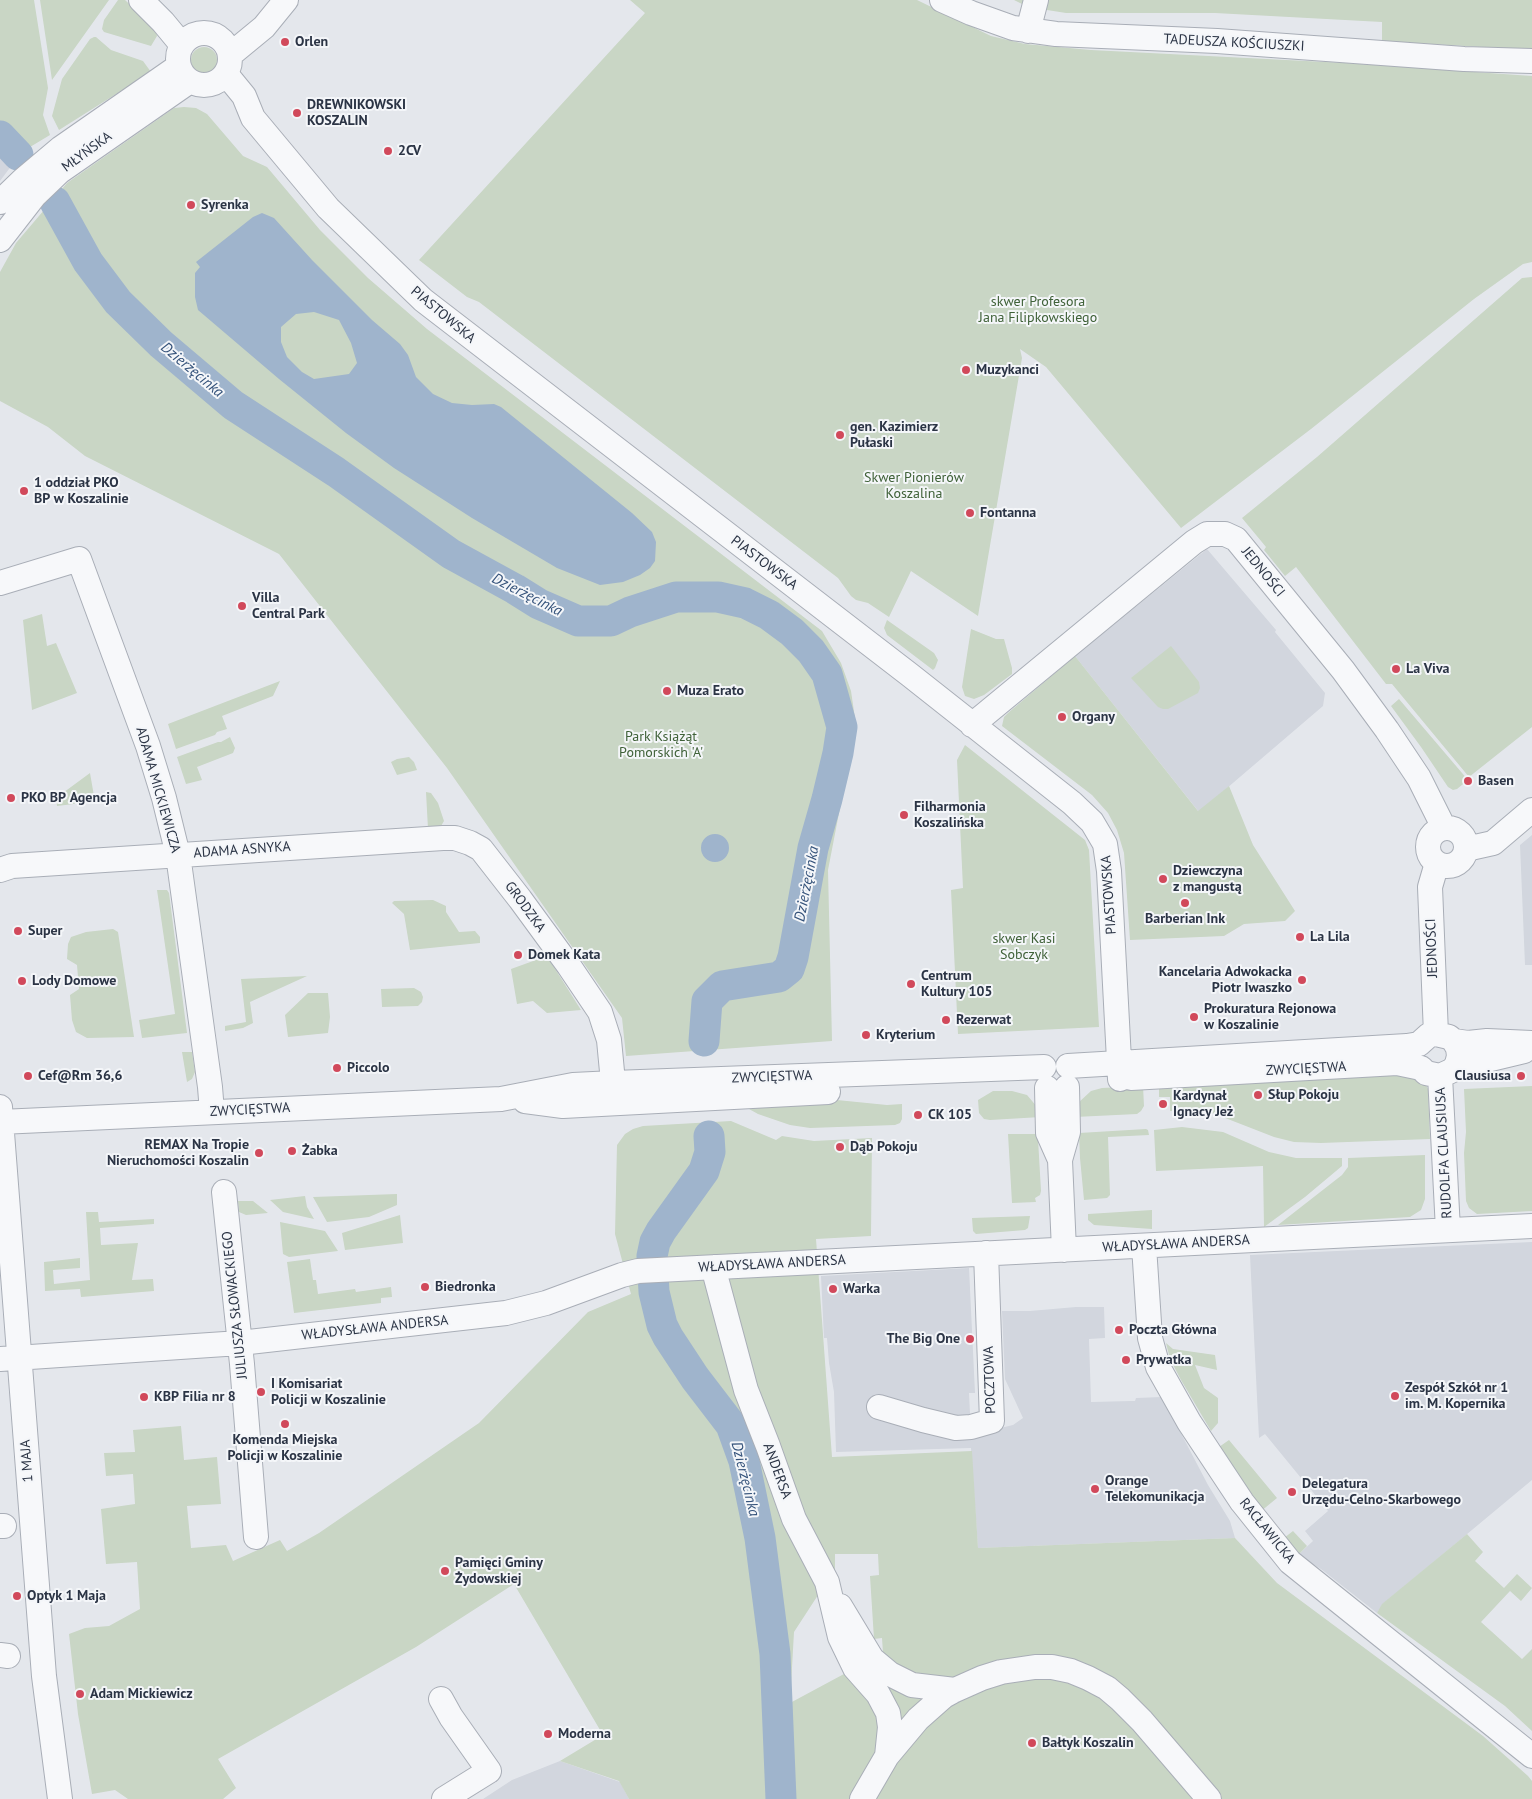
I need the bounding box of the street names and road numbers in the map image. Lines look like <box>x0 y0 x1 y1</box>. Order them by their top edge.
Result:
street label: TADEUSZA KOŚCIUSZKI <box>1163 31 1305 55</box>
street label: MŁYŃSKA <box>59 128 115 176</box>
street label: PIASTOWSKA <box>407 283 479 347</box>
street label: PIASTOWSKA <box>727 532 801 594</box>
street label: JEDNOŚCI <box>1238 544 1288 600</box>
street label: ADAMA MICKIEWICZA <box>132 725 184 855</box>
street label: ADAMA ASNYKA <box>193 838 291 862</box>
street label: PIASTOWSKA <box>1098 855 1120 935</box>
street label: GRODZKA <box>501 878 549 936</box>
street label: JEDNOŚCI <box>1423 918 1441 978</box>
street label: ZWYCIĘSTWA <box>1265 1059 1347 1079</box>
street label: ZWYCIĘSTWA <box>731 1067 813 1087</box>
street label: RUDOLFA CLAUSIUSA <box>1432 1087 1456 1219</box>
street label: ZWYCIĘSTWA <box>209 1100 291 1120</box>
street label: JULIUSZA SŁOWACKIEGO <box>219 1230 251 1380</box>
street label: WŁADYSŁAWA ANDERSA <box>1102 1232 1250 1256</box>
street label: WŁADYSŁAWA ANDERSA <box>698 1252 846 1276</box>
street label: WŁADYSŁAWA ANDERSA <box>301 1312 449 1344</box>
street label: POCZTOWA <box>980 1346 1000 1414</box>
street label: 1 MAJA <box>17 1439 37 1483</box>
street label: ANDERSA <box>759 1441 795 1501</box>
street label: RACŁAWICKA <box>1236 1495 1298 1567</box>

